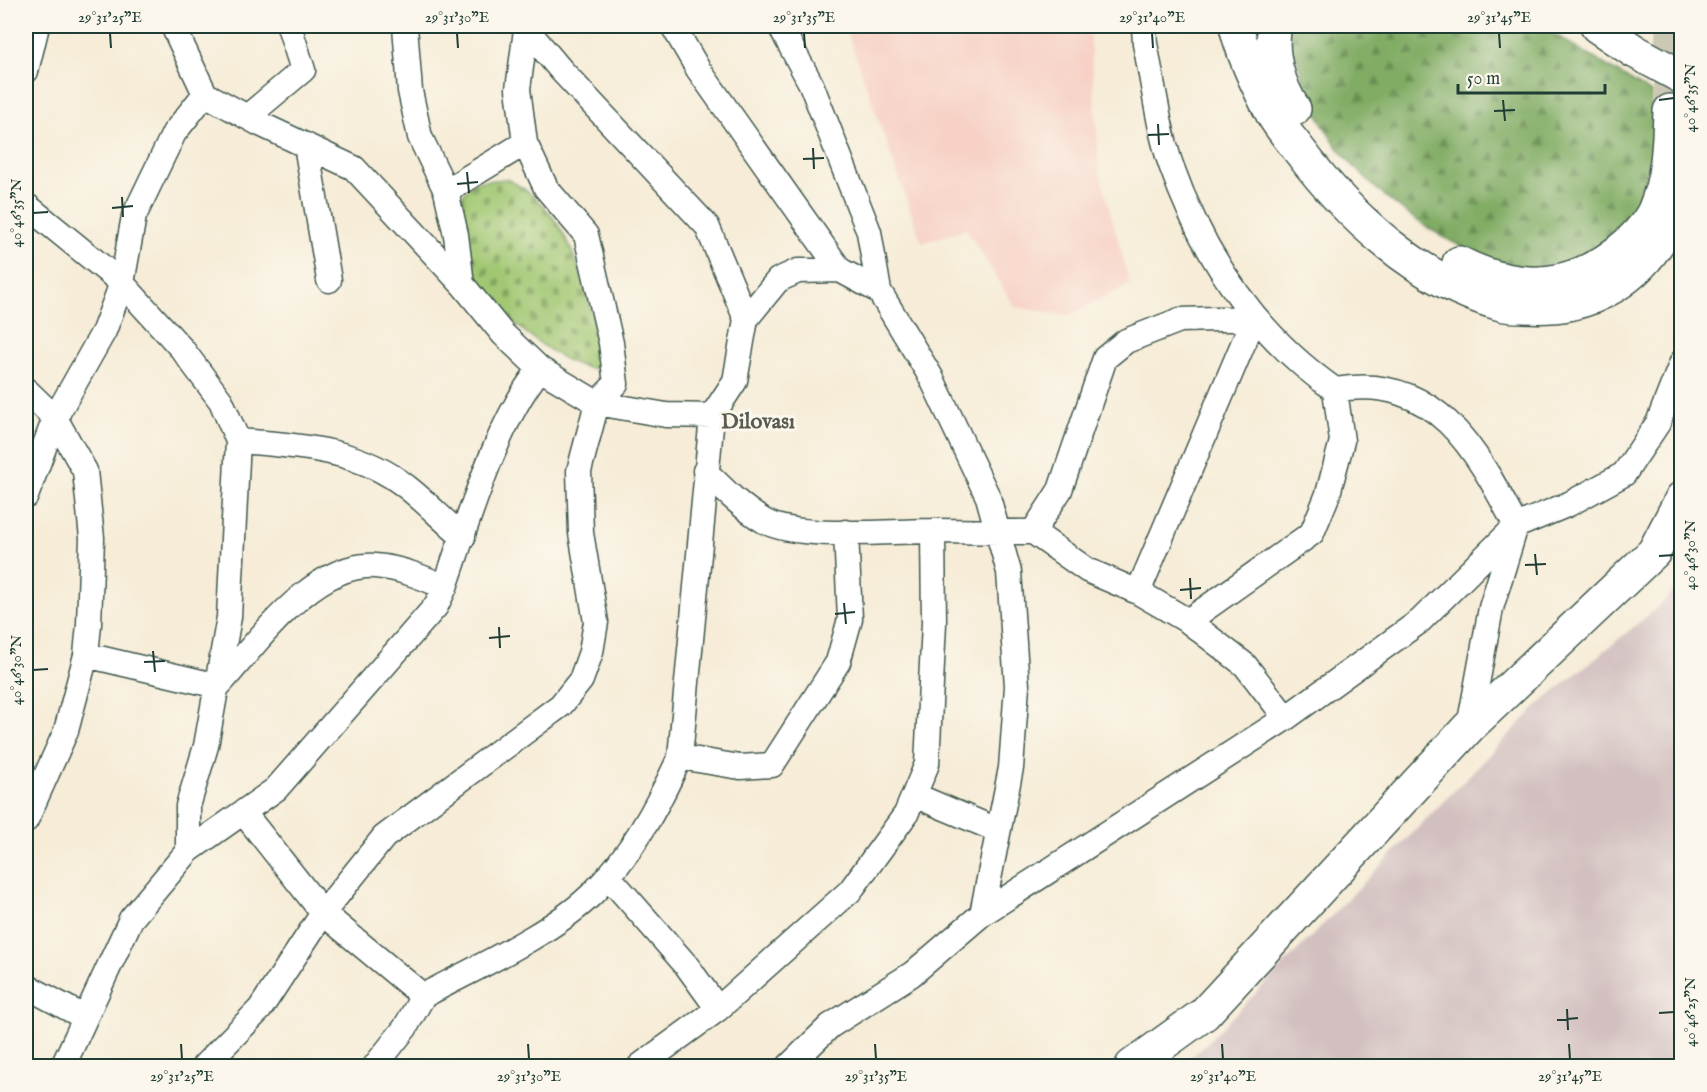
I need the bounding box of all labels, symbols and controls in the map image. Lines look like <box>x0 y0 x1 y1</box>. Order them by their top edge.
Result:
text: 29°31'25"E <box>78 8 142 27</box>
text: 29°31'30"E <box>425 8 489 27</box>
text: 29°31'35"E <box>773 8 835 27</box>
text: 29°31'40"E <box>1119 8 1185 27</box>
text: 29°31'45"E <box>1467 8 1531 27</box>
scale bar <box>1458 57 1605 95</box>
text: 40°46'35"N <box>1681 64 1700 132</box>
text: 50 m <box>1467 68 1500 91</box>
text: 40°46'35"N <box>7 179 26 247</box>
district label: Dilovası <box>721 408 795 436</box>
text: 40°46'30"N <box>1681 520 1700 590</box>
text: 40°46'30"N <box>7 635 26 705</box>
text: 40°46'25"N <box>1681 977 1700 1047</box>
text: 29°31'25"E <box>150 1067 214 1086</box>
text: 29°31'30"E <box>497 1067 561 1086</box>
text: 29°31'35"E <box>845 1067 907 1086</box>
text: 29°31'40"E <box>1190 1067 1256 1086</box>
text: 29°31'45"E <box>1538 1067 1602 1086</box>

